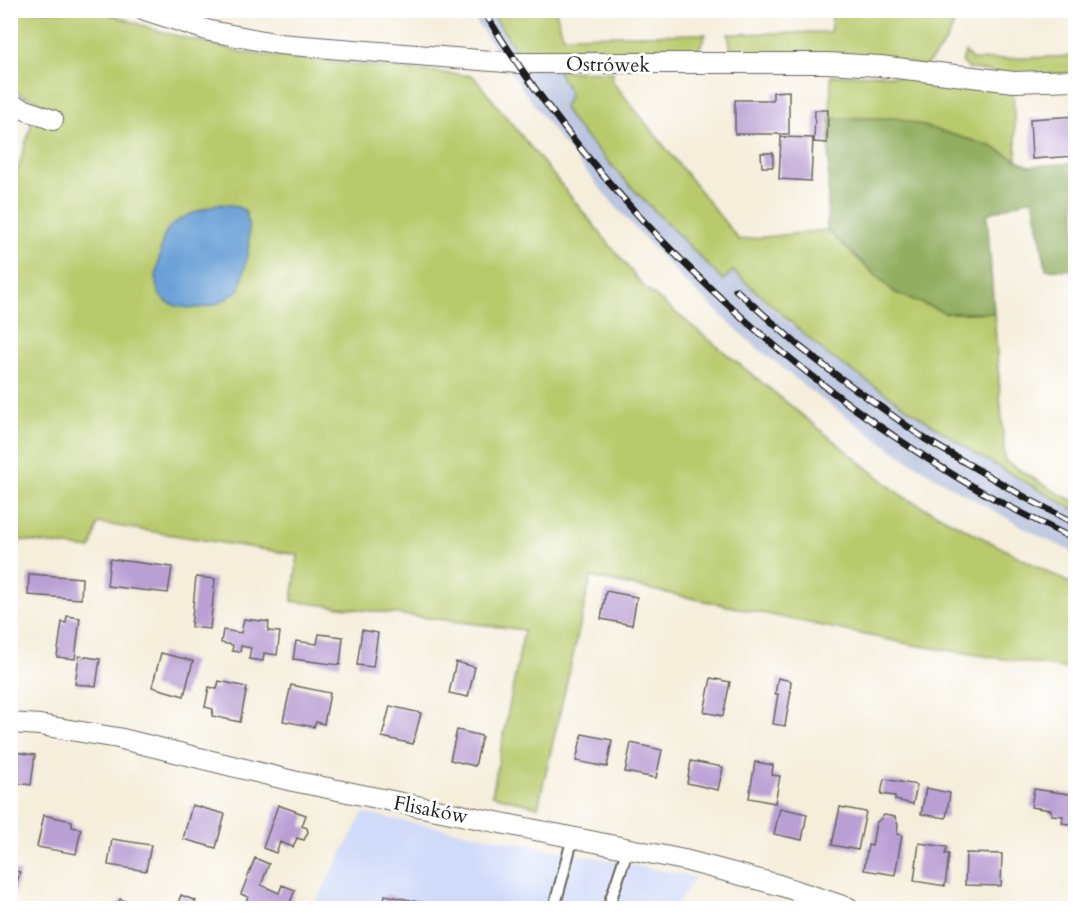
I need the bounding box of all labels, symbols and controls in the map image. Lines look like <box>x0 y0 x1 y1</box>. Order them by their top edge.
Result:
street label: Ostrówek <box>566 50 651 79</box>
street label: Flisaków <box>392 789 470 830</box>

